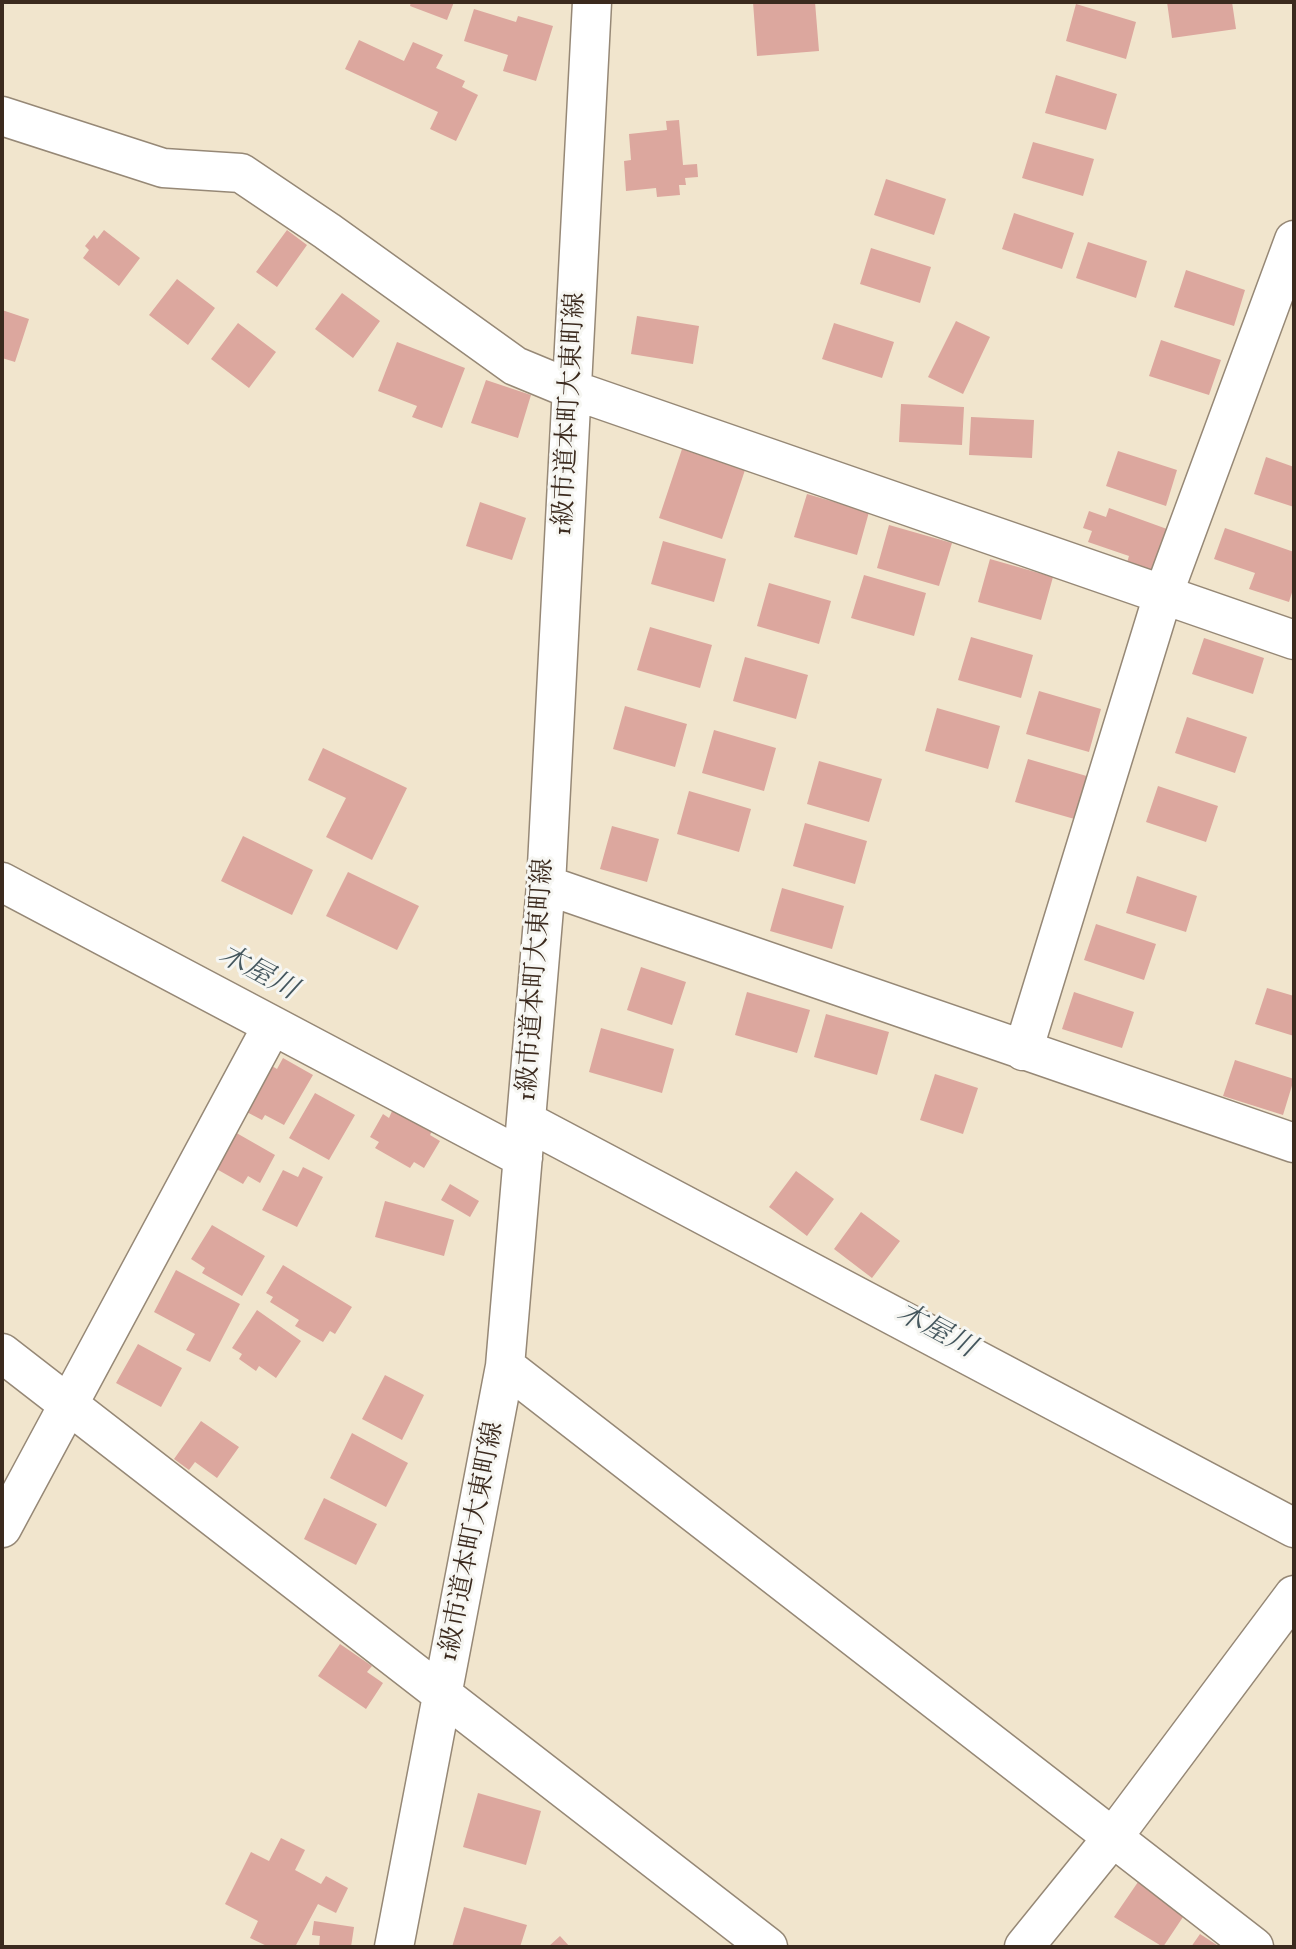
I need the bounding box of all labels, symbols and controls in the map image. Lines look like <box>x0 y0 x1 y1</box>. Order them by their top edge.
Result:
street label: 1級市道本町大東町線 <box>549 292 593 536</box>
street label: 1級市道本町大東町線 <box>513 857 561 1103</box>
water label: 木屋川 <box>212 939 302 1009</box>
water label: 木屋川 <box>890 1297 980 1367</box>
street label: 1級市道本町大東町線 <box>434 1419 512 1665</box>

